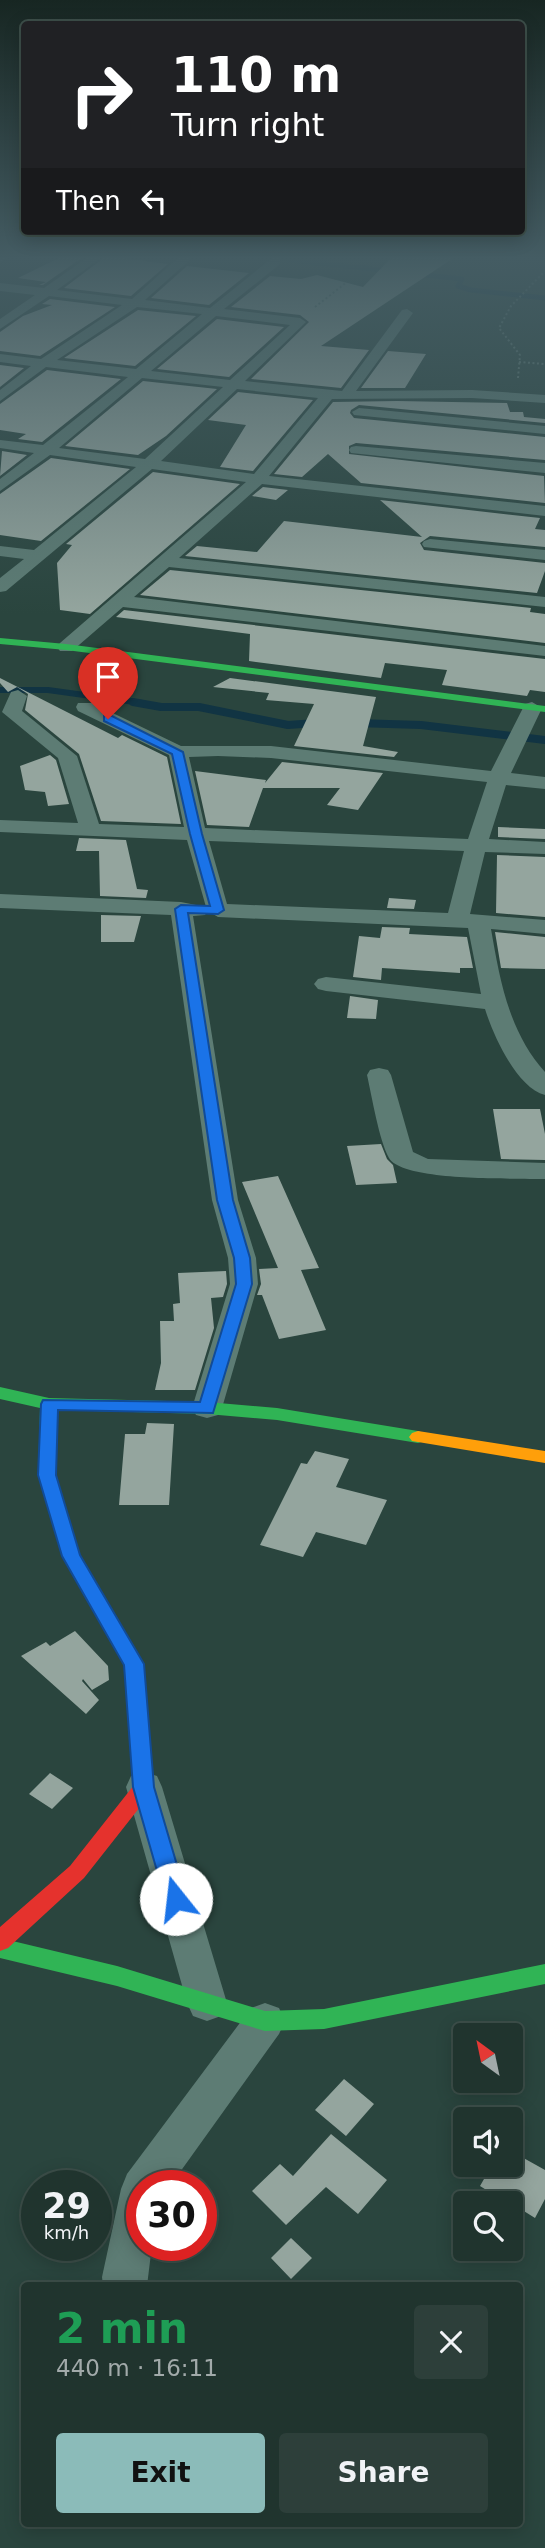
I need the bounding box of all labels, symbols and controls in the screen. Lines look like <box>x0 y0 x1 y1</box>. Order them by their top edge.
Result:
text: 110 m <box>171 47 341 104</box>
icon: right <box>56 49 147 140</box>
text: Turn right <box>171 106 324 144</box>
icon: left <box>135 182 173 220</box>
text: Then <box>56 186 121 216</box>
pin <box>78 647 138 719</box>
icon: arrive <box>89 658 127 696</box>
position arrow <box>139 1862 213 1936</box>
north arrow <box>453 2023 523 2093</box>
map controls <box>453 2023 523 2261</box>
button: sound <box>453 2107 523 2177</box>
speed limit sign: 30 <box>126 2170 217 2261</box>
text: 29 <box>42 2186 91 2226</box>
button: search <box>453 2191 523 2261</box>
text: km/h <box>44 2222 89 2243</box>
text: 2 min <box>56 2304 188 2353</box>
button: close <box>414 2305 488 2379</box>
text: 440 m · 16:11 <box>56 2355 218 2381</box>
button: Exit <box>56 2433 265 2513</box>
button: Share <box>279 2433 488 2513</box>

